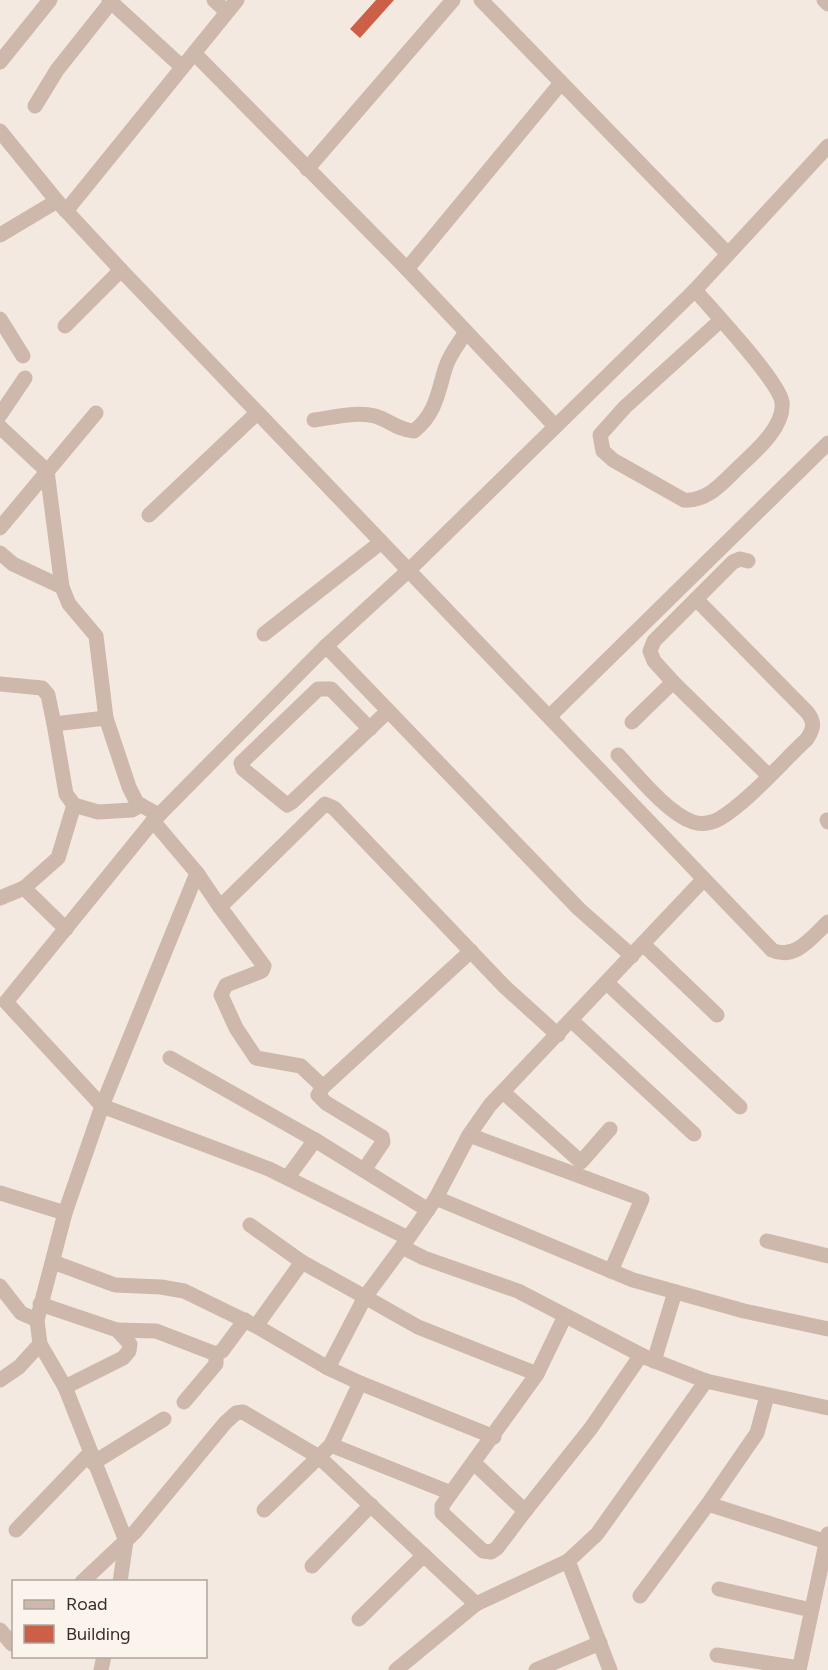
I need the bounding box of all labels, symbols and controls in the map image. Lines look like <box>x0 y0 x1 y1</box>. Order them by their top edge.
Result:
legend <box>12 1580 207 1658</box>
text: Road <box>66 1593 107 1615</box>
text: Building <box>66 1623 131 1645</box>

